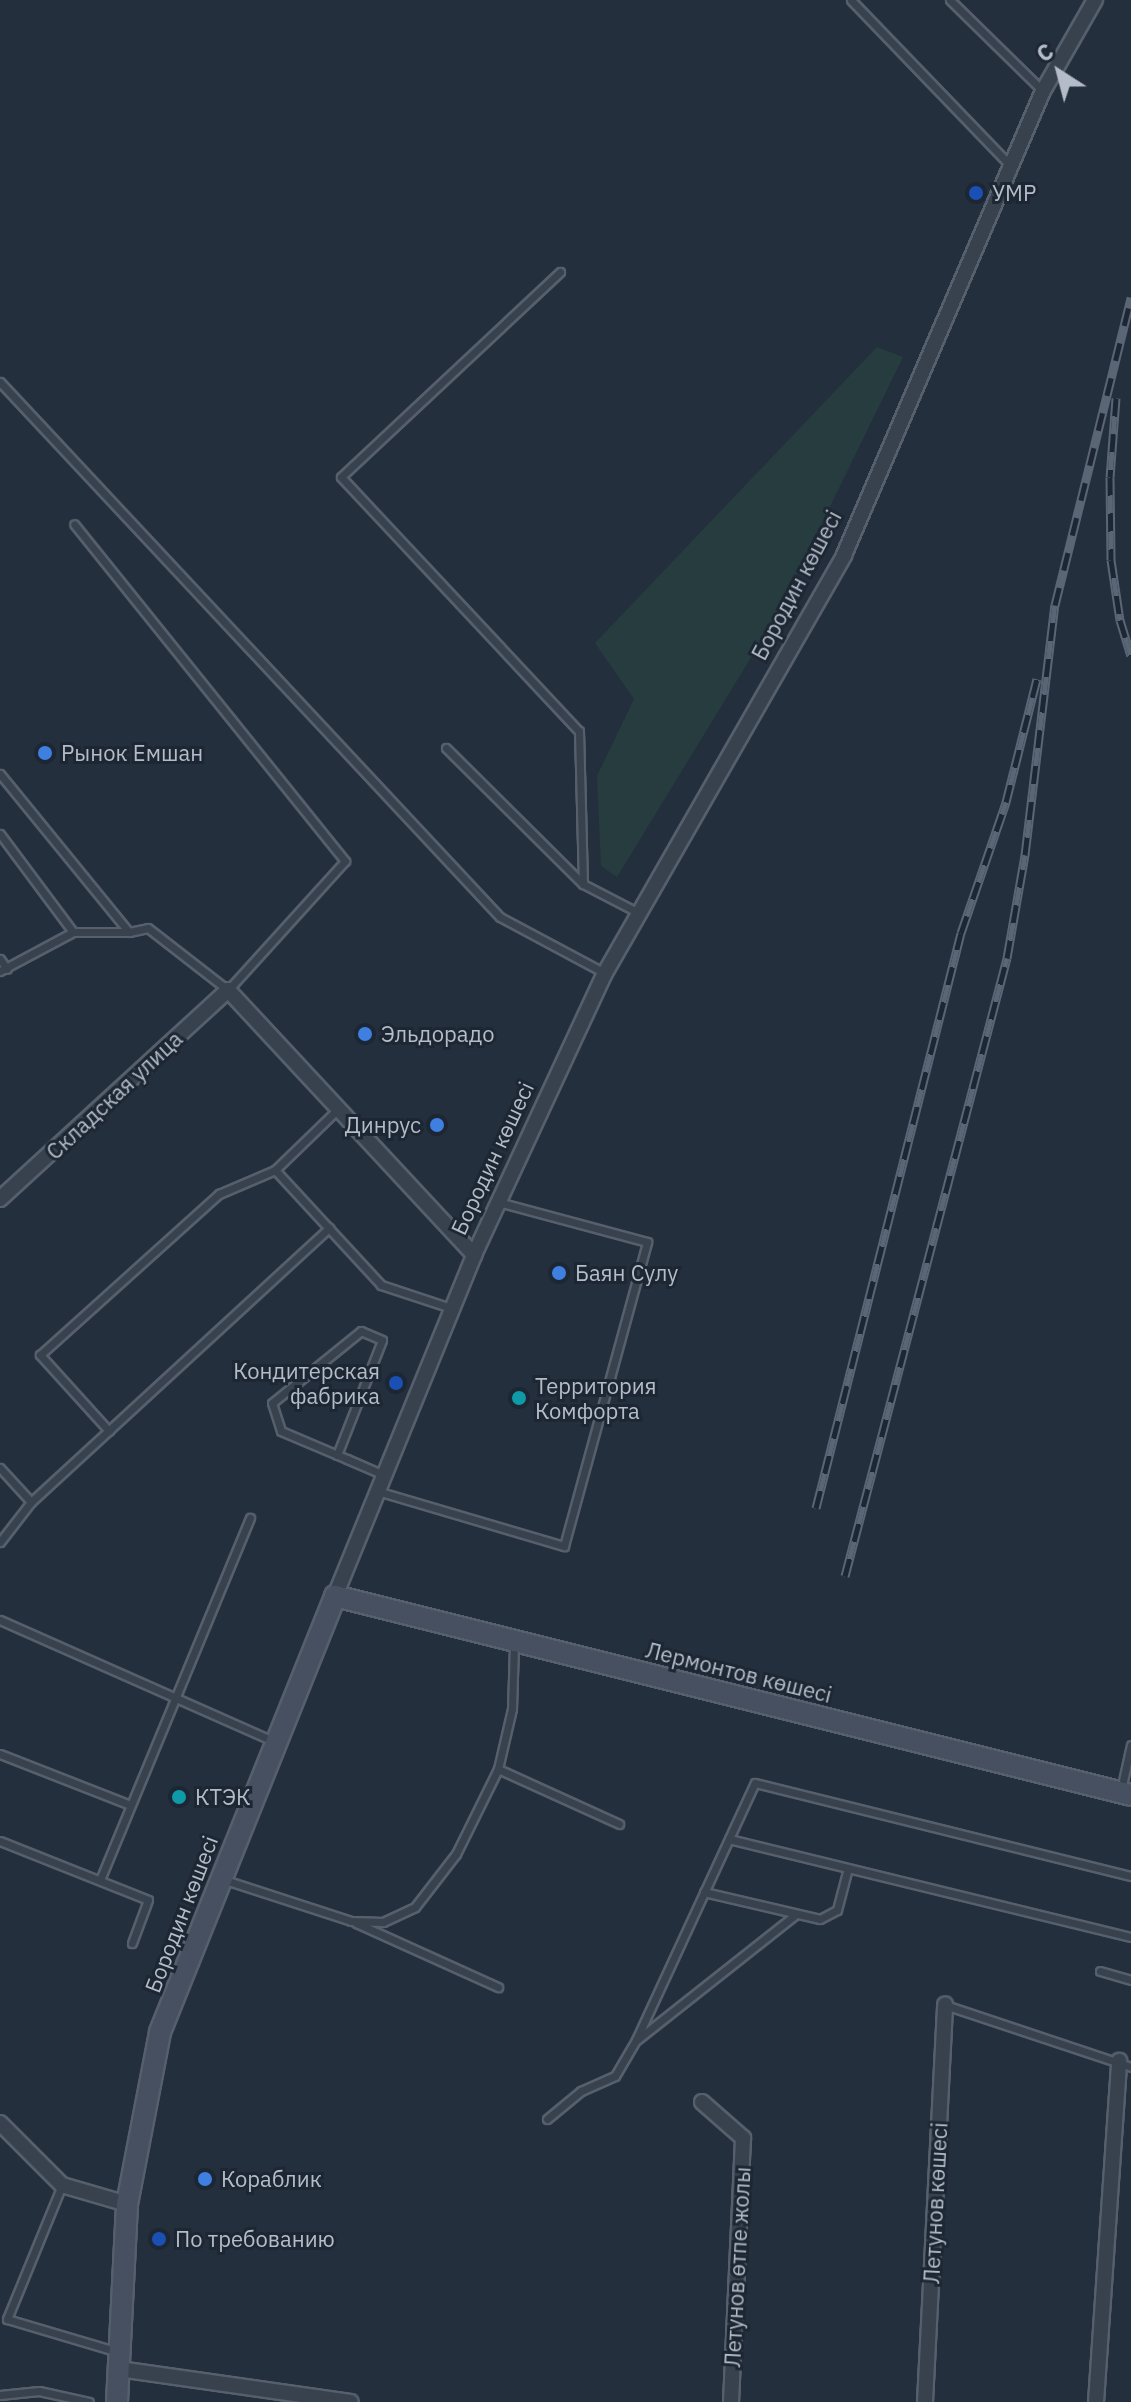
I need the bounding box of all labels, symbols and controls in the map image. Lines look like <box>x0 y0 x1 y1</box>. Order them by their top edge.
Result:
north arrow <box>1019 32 1099 112</box>
text: С <box>1030 36 1059 68</box>
place label: УМР <box>992 180 1036 206</box>
marker: УМР <box>967 184 985 202</box>
street label: Бородин көшесі <box>745 506 847 664</box>
place label: Рынок Емшан <box>61 740 203 766</box>
marker: Рынок Емшан <box>36 744 54 762</box>
place label: Эльдорадо <box>381 1021 494 1047</box>
street label: Складская улица <box>41 1025 187 1165</box>
marker: Эльдорадо <box>356 1025 374 1043</box>
street label: Бородин көшесі <box>445 1077 539 1239</box>
place label: Динрус <box>345 1112 421 1138</box>
marker: Динрус <box>428 1116 446 1134</box>
place label: Баян Сулу <box>575 1260 678 1286</box>
marker: Баян Сулу <box>550 1264 568 1282</box>
place label: Кондитерская фабрика <box>233 1357 380 1408</box>
place label: Территория Комфорта <box>535 1372 657 1424</box>
marker: Кондитерская фабрика <box>387 1374 405 1392</box>
marker: Территория Комфорта <box>510 1389 528 1407</box>
street label: Лермонтов көшесі <box>643 1636 835 1708</box>
place label: КТЭК <box>195 1784 251 1810</box>
marker: КТЭК <box>170 1788 188 1806</box>
street label: Бородин көшесі <box>139 1832 223 1996</box>
street label: Летунов көшесі <box>918 2122 952 2284</box>
place label: Кораблик <box>221 2166 322 2192</box>
street label: Летунов өтпе жолы <box>719 2166 755 2368</box>
marker: Кораблик <box>196 2170 214 2188</box>
place label: По требованию <box>175 2226 335 2252</box>
marker: По требованию <box>150 2230 168 2248</box>

